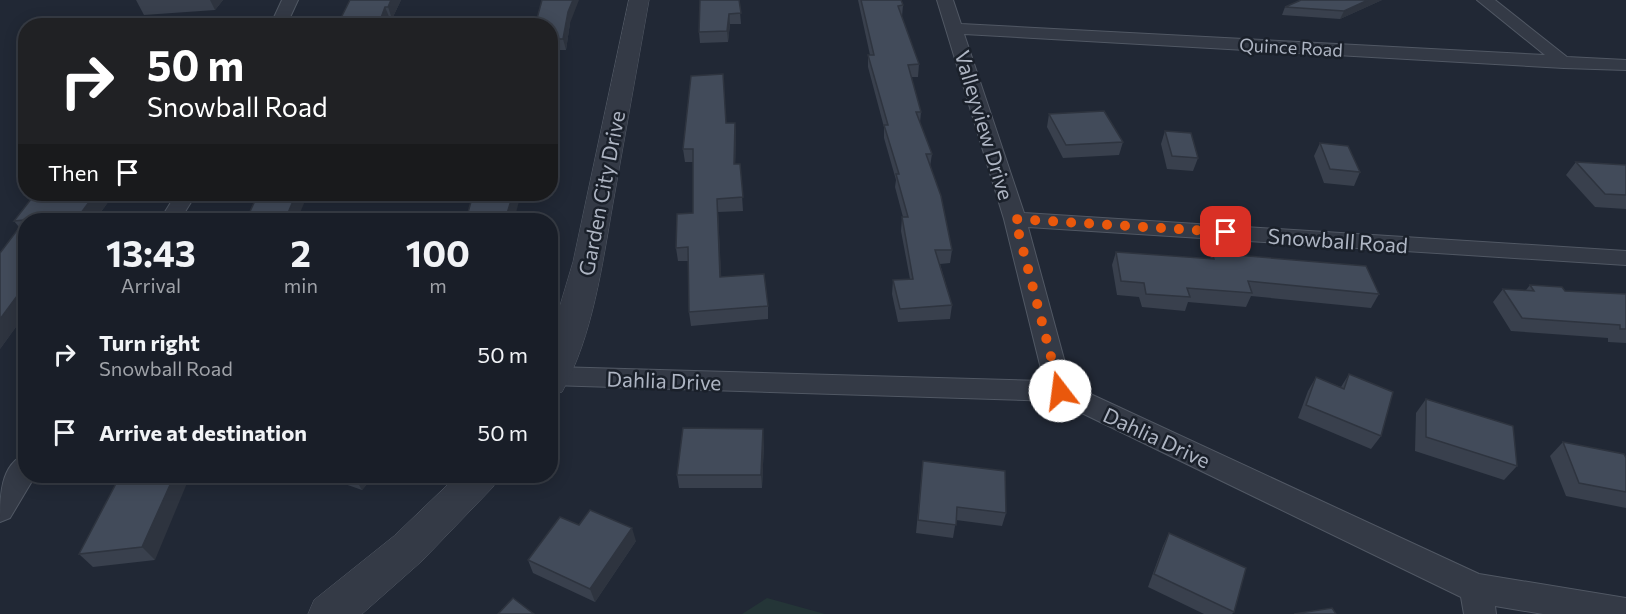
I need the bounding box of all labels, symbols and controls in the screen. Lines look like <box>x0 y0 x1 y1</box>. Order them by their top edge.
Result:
street label: Quince Road <box>1239 33 1343 61</box>
text: 50 m <box>147 38 244 90</box>
icon: right <box>48 42 126 120</box>
street label: Valleyview Drive <box>950 47 1020 203</box>
text: Snowball Road <box>147 90 328 123</box>
street label: Garden City Drive <box>573 108 629 278</box>
icon: arrive <box>111 156 144 189</box>
text: Then <box>48 159 99 186</box>
pin <box>1200 206 1251 257</box>
icon: arrive <box>1209 215 1242 248</box>
street label: Snowball Road <box>1267 223 1409 257</box>
text: 13:43 <box>106 230 196 274</box>
text: 2 <box>291 230 311 274</box>
text: 100 <box>406 230 470 274</box>
text: Arrival <box>121 273 181 297</box>
text: min <box>284 273 318 297</box>
text: m <box>429 273 447 297</box>
text: Turn right <box>99 329 200 356</box>
icon: right <box>48 338 81 371</box>
text: 50 m <box>478 341 528 368</box>
text: Snowball Road <box>99 356 233 380</box>
position arrow <box>1028 359 1092 423</box>
street label: Dahlia Drive <box>606 366 722 394</box>
street label: Dahlia Drive <box>1100 401 1214 473</box>
icon: arrive <box>48 416 81 449</box>
text: Arrive at destination <box>99 419 307 446</box>
text: 50 m <box>478 419 528 446</box>

